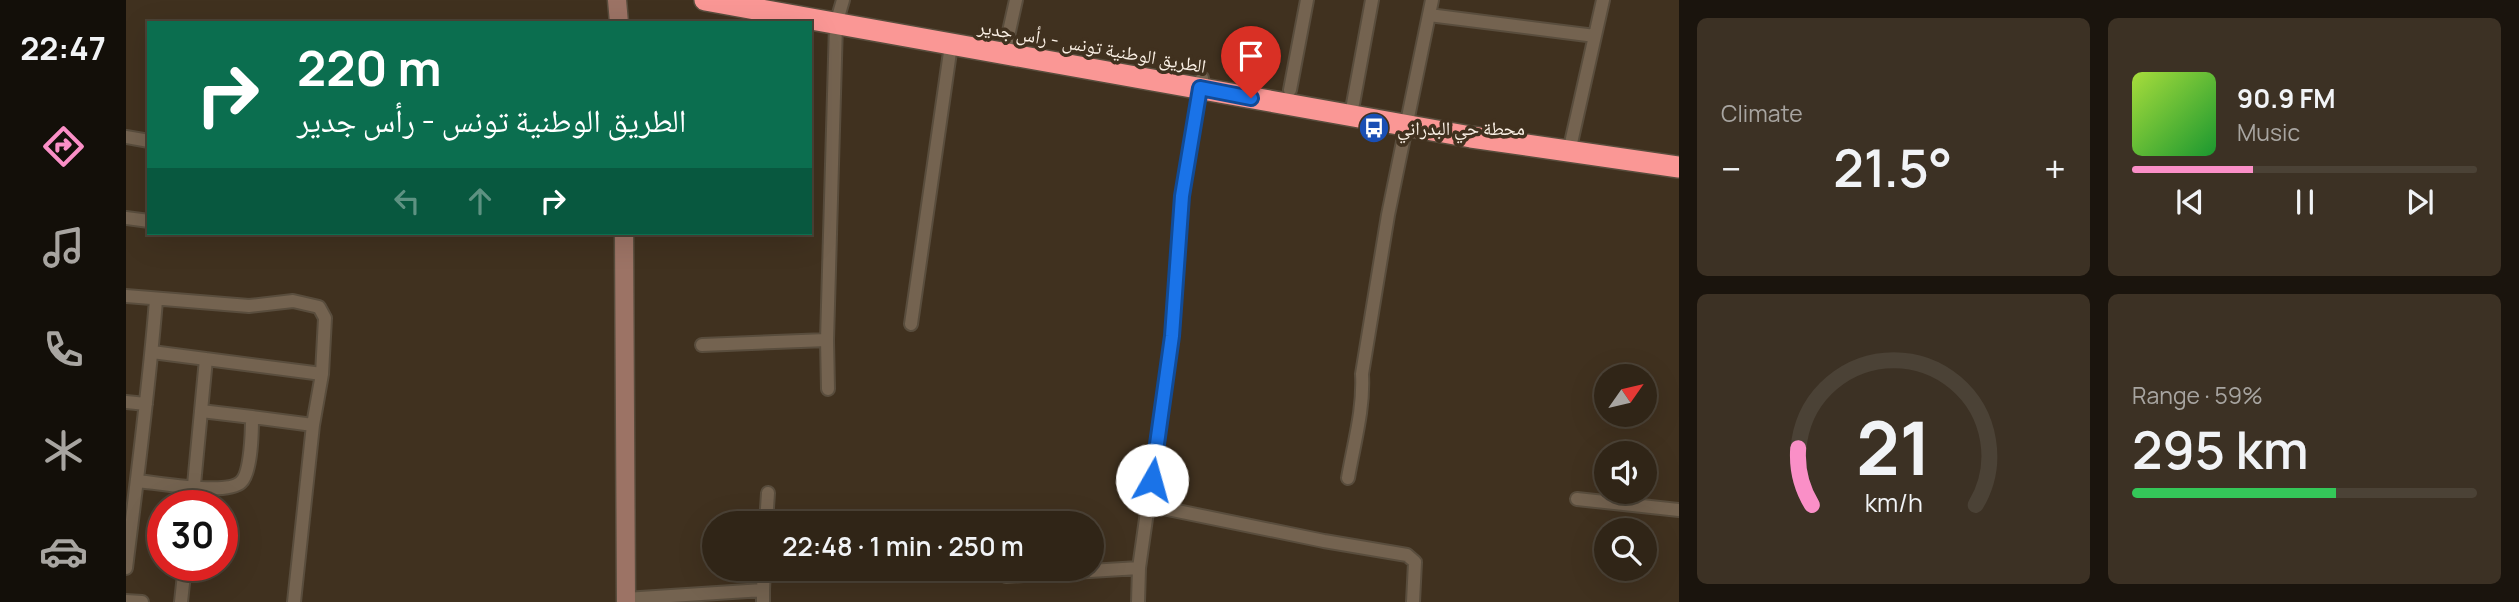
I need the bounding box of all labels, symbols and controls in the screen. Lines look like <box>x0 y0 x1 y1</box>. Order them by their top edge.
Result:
street label: الطريق الوطنية تونس - رأس جدير <box>975 13 1208 79</box>
text: 22:47 <box>20 26 106 70</box>
pin <box>1221 26 1281 98</box>
text: 220 m <box>297 34 441 101</box>
icon: arrive <box>1232 37 1270 75</box>
icon: right <box>182 49 273 140</box>
text: 90.9 FM <box>2237 80 2335 116</box>
text: Climate <box>1721 97 1803 129</box>
text: الطريق الوطنية تونس - رأس جدير <box>297 98 686 142</box>
bus stop icon: محطة حي البدراني <box>1357 111 1391 145</box>
place label: محطة حي البدراني <box>1397 115 1525 144</box>
text: Music <box>2237 116 2300 148</box>
icon: directions <box>39 122 88 171</box>
text: 21.5° <box>1833 132 1952 203</box>
text: − <box>1721 142 1742 194</box>
text: + <box>2044 142 2066 194</box>
icon: left <box>388 182 426 220</box>
icon: ahead <box>461 182 499 220</box>
icon: right <box>534 182 572 220</box>
icon: previous <box>2171 183 2209 221</box>
icon: pause <box>2286 183 2324 221</box>
icon: next <box>2401 183 2439 221</box>
icon: music <box>39 223 88 272</box>
icon: phone <box>39 325 88 374</box>
north arrow <box>1594 364 1657 427</box>
map controls <box>1594 364 1657 581</box>
text: Range · 59% <box>2132 379 2263 411</box>
text: 21 <box>1856 397 1931 497</box>
text: 295 km <box>2132 414 2309 485</box>
icon: climate <box>39 426 88 475</box>
button: sound <box>1594 441 1657 504</box>
position arrow <box>1115 443 1189 517</box>
text: km/h <box>1864 485 1923 520</box>
speed limit sign: 30 <box>147 490 238 581</box>
button: search <box>1594 518 1657 581</box>
icon: car <box>39 527 88 576</box>
text: 22:48 · 1 min · 250 m <box>782 528 1024 564</box>

